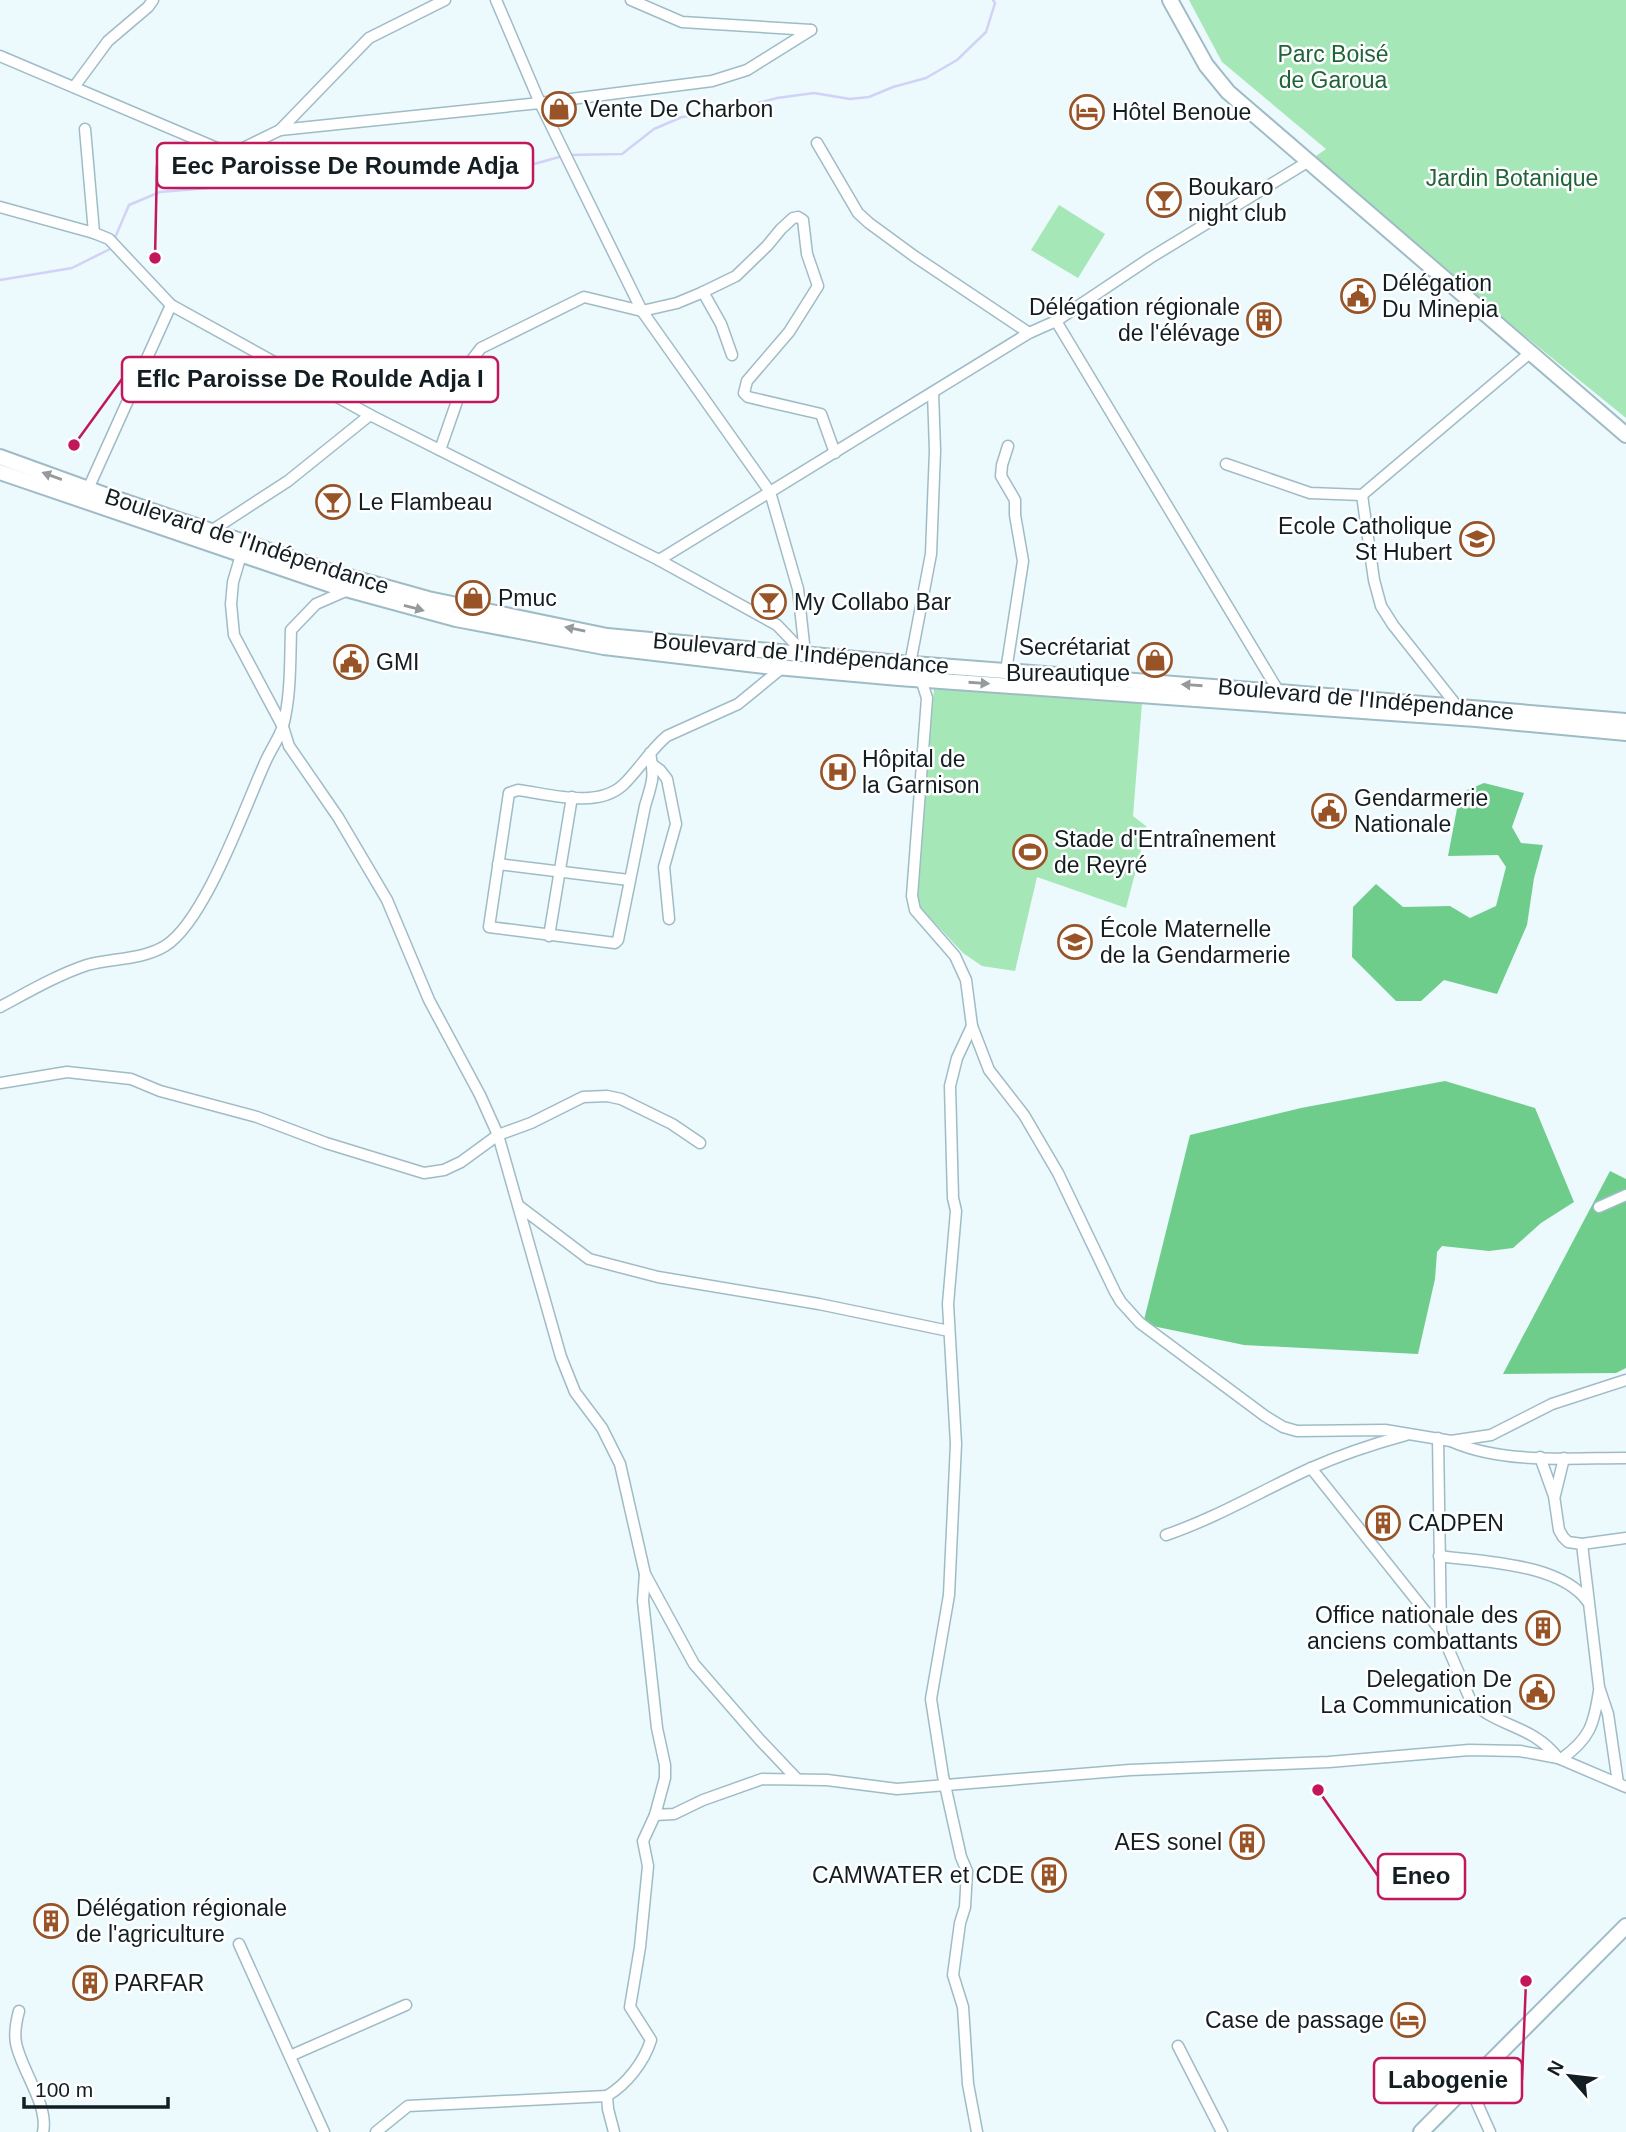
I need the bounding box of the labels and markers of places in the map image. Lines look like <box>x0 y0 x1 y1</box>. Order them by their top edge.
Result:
shop icon: Vente De Charbon <box>540 90 578 128</box>
hotel icon: Hôtel Benoue <box>1068 93 1106 131</box>
place label: Vente De Charbon <box>584 96 773 122</box>
place label: Hôtel Benoue <box>1112 99 1251 125</box>
callout: Eec Paroisse De Roumde Adja <box>157 143 533 188</box>
place label: Boukaro night club <box>1188 174 1286 226</box>
bar icon: Boukaro night club <box>1145 181 1183 219</box>
place label: Délégation Du Minepia <box>1382 270 1499 322</box>
public building icon: Délégation Du Minepia <box>1339 277 1377 315</box>
place label: Délégation régionale de l'élévage <box>1029 294 1240 346</box>
building icon: Délégation régionale de l'élévage <box>1245 301 1283 339</box>
callout: Eflc Paroisse De Roulde Adja I <box>122 357 498 402</box>
bar icon: Le Flambeau <box>314 483 352 521</box>
place label: Le Flambeau <box>358 489 492 515</box>
place label: Ecole Catholique St Hubert <box>1278 513 1453 565</box>
school or university icon: Ecole Catholique St Hubert <box>1458 520 1496 558</box>
shop icon: Pmuc <box>454 579 492 617</box>
bar icon: My Collabo Bar <box>750 583 788 621</box>
place label: Pmuc <box>498 585 557 611</box>
place label: My Collabo Bar <box>794 589 952 615</box>
place label: Secrétariat Bureautique <box>1006 634 1131 686</box>
shop icon: Secrétariat Bureautique <box>1136 641 1174 679</box>
public building icon: GMI <box>332 643 370 681</box>
place label: GMI <box>376 649 419 675</box>
place label: Hôpital de la Garnison <box>862 746 980 798</box>
hospital icon: Hôpital de la Garnison <box>819 753 857 791</box>
place label: Gendarmerie Nationale <box>1354 785 1488 837</box>
public building icon: Gendarmerie Nationale <box>1310 792 1348 830</box>
place label: Stade d'Entraînement de Reyré <box>1054 826 1276 878</box>
sports icon: Stade d'Entraînement de Reyré <box>1011 833 1049 871</box>
place label: École Maternelle de la Gendarmerie <box>1100 916 1291 968</box>
school or university icon: École Maternelle de la Gendarmerie <box>1056 923 1094 961</box>
building icon: CADPEN <box>1364 1504 1402 1542</box>
place label: CADPEN <box>1408 1510 1504 1536</box>
place label: Office nationale des anciens combattants <box>1307 1602 1518 1654</box>
building icon: Office nationale des anciens combattants <box>1524 1609 1562 1647</box>
place label: Delegation De La Communication <box>1320 1666 1512 1718</box>
public building icon: Delegation De La Communication <box>1518 1673 1556 1711</box>
building icon: AES sonel <box>1228 1823 1266 1861</box>
place label: AES sonel <box>1115 1829 1222 1855</box>
callout: Eneo <box>1378 1854 1465 1899</box>
building icon: CAMWATER et CDE <box>1030 1856 1068 1894</box>
place label: CAMWATER et CDE <box>812 1862 1024 1888</box>
place label: Délégation régionale de l'agriculture <box>76 1895 287 1947</box>
building icon: Délégation régionale de l'agriculture <box>32 1902 70 1940</box>
building icon: PARFAR <box>71 1964 109 2002</box>
place label: PARFAR <box>114 1970 204 1996</box>
hotel icon: Case de passage <box>1389 2001 1427 2039</box>
place label: Case de passage <box>1205 2007 1384 2033</box>
callout: Labogenie <box>1374 2058 1522 2103</box>

